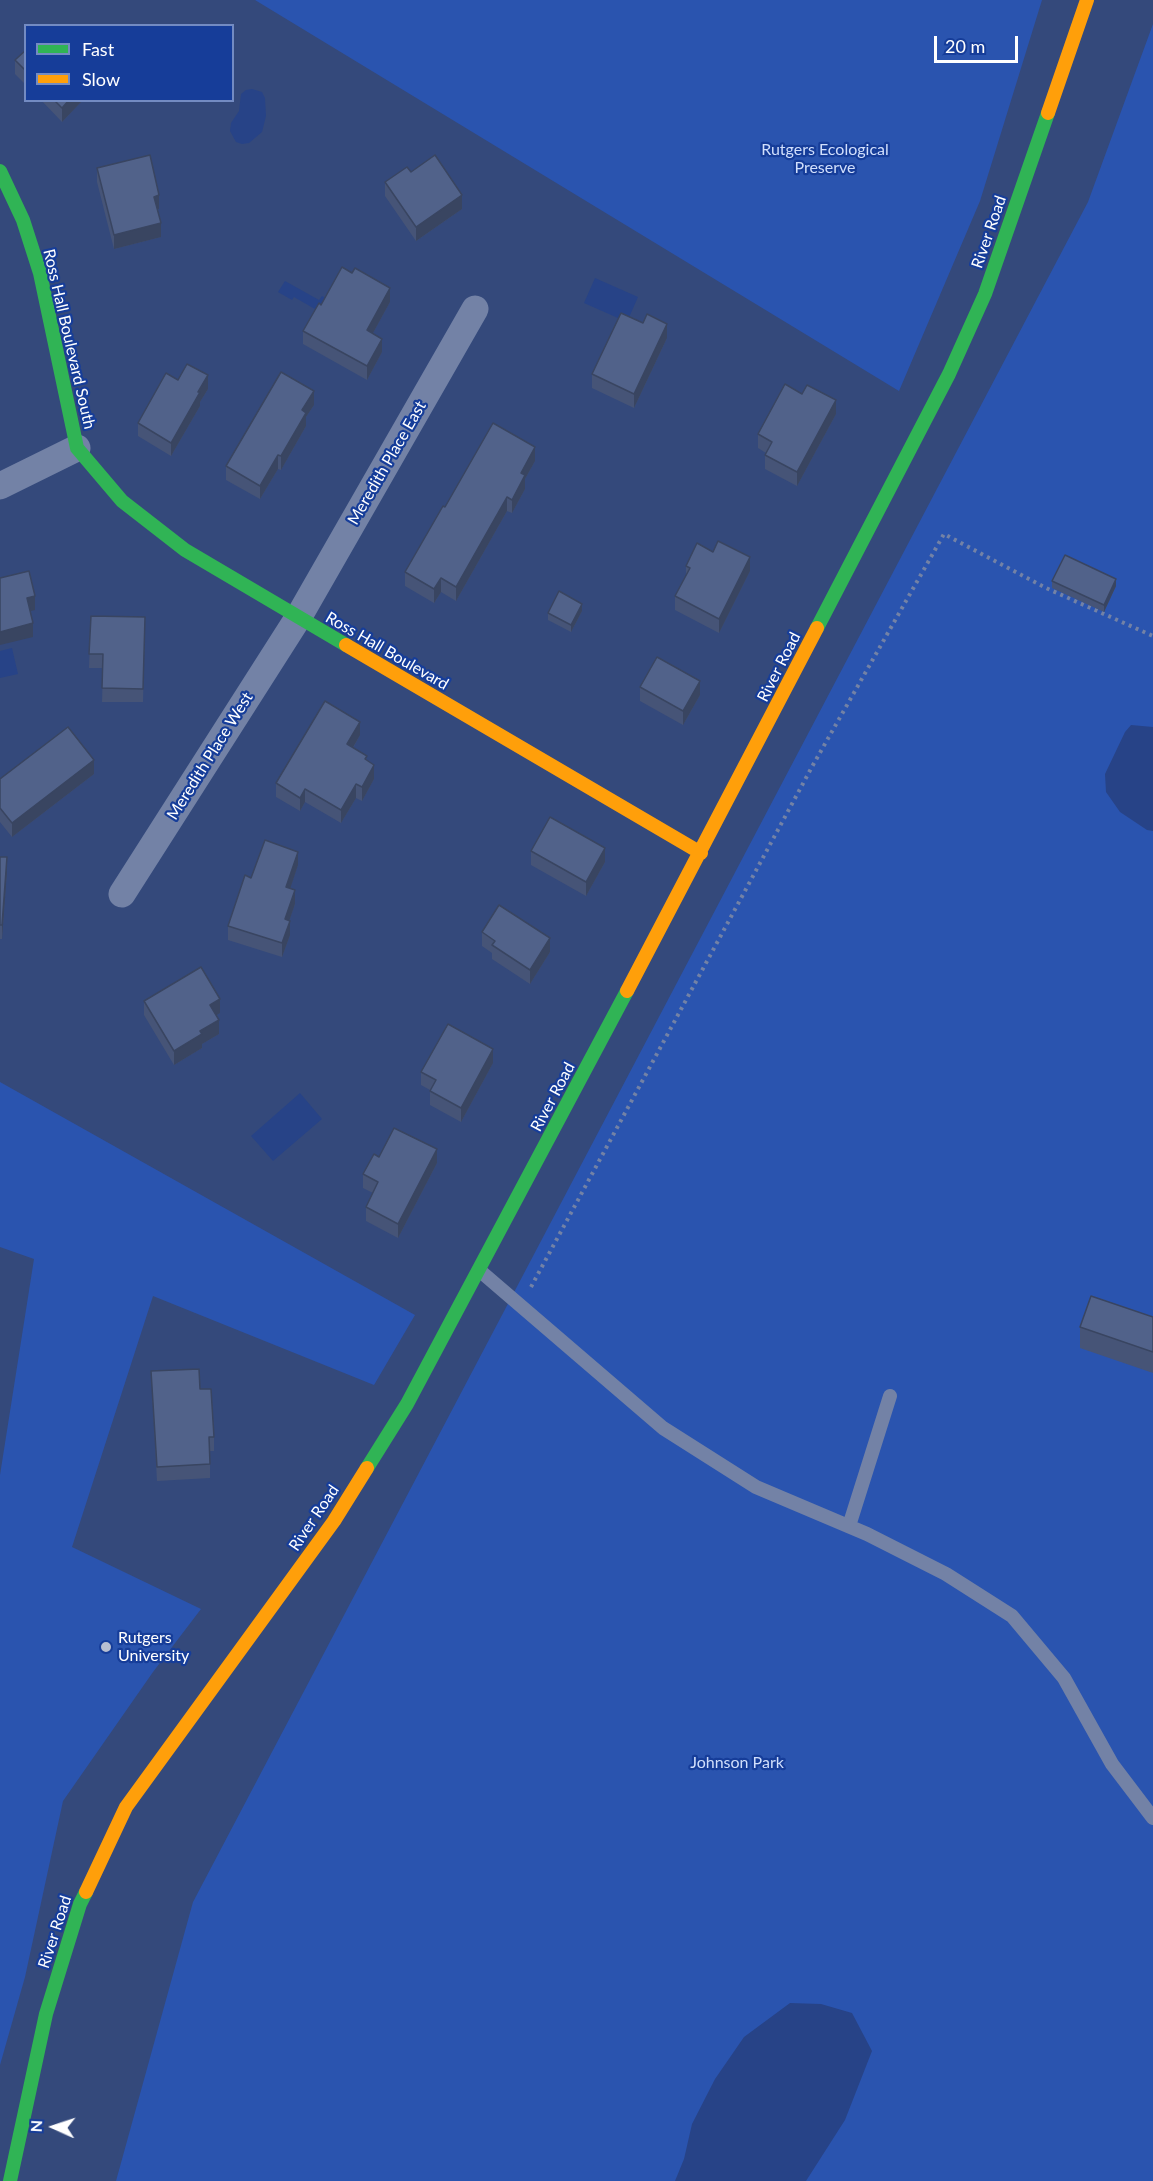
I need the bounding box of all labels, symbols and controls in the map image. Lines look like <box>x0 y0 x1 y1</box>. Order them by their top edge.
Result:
legend <box>24 24 234 102</box>
scale bar <box>937 24 1021 62</box>
text: 20 m <box>945 35 985 57</box>
text: Fast <box>82 38 114 60</box>
text: Slow <box>82 68 120 90</box>
park label: Rutgers Ecological Preserve <box>761 140 889 178</box>
street label: River Road <box>968 193 1010 271</box>
street label: Ross Hall Boulevard South <box>39 247 99 431</box>
street label: Meredith Place East <box>344 398 430 528</box>
street label: Ross Hall Boulevard <box>322 608 452 694</box>
street label: River Road <box>753 629 805 705</box>
street label: Meredith Place West <box>163 689 257 823</box>
street label: River Road <box>527 1059 579 1135</box>
street label: River Road <box>285 1481 343 1555</box>
place label: Rutgers University <box>118 1628 189 1666</box>
marker: Rutgers University <box>99 1640 113 1654</box>
park label: Johnson Park <box>690 1753 784 1773</box>
street label: River Road <box>34 1893 76 1971</box>
north arrow <box>24 2097 84 2157</box>
text: N <box>26 2119 45 2133</box>

